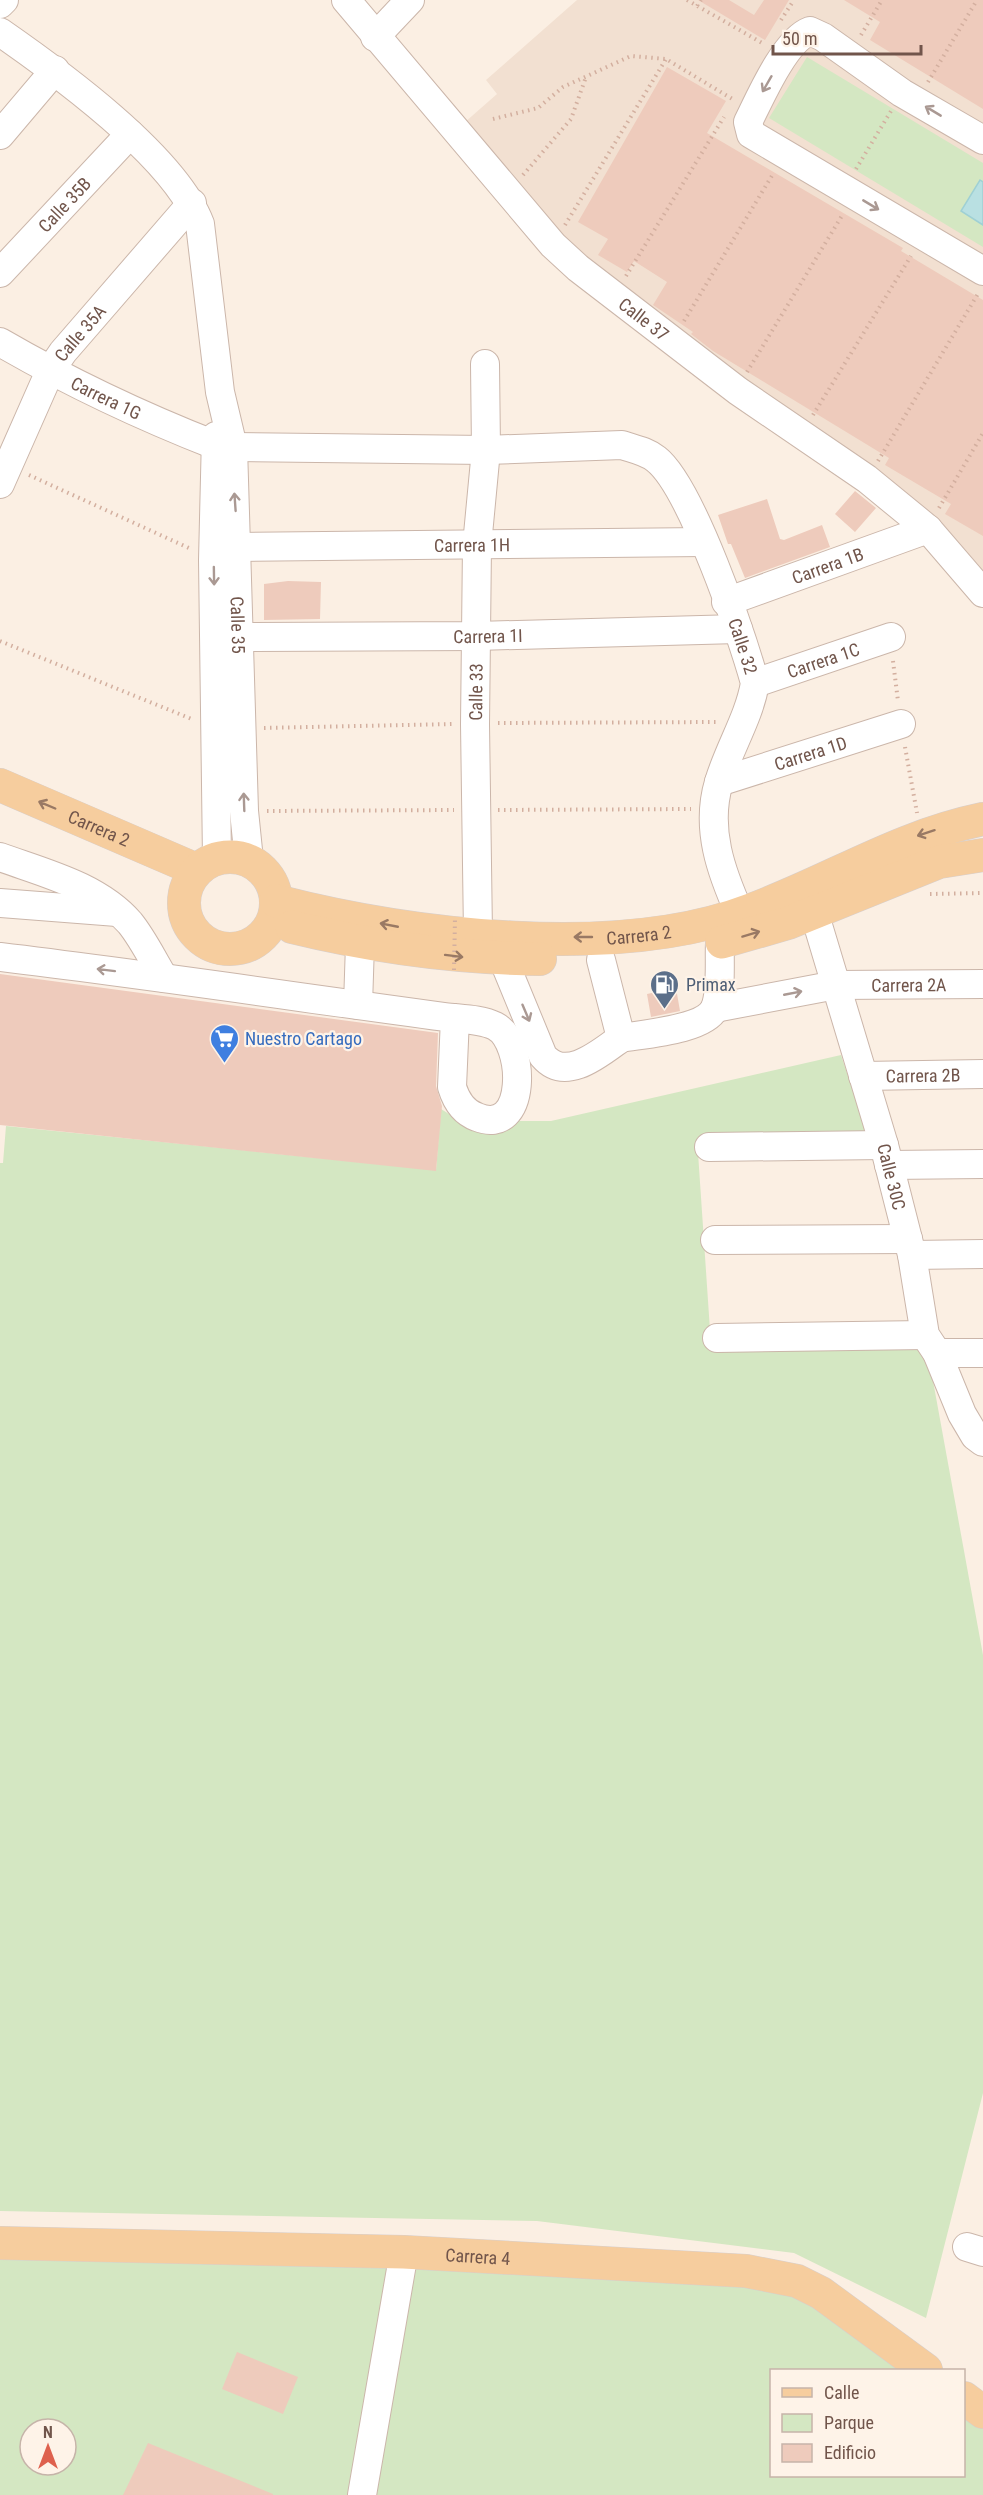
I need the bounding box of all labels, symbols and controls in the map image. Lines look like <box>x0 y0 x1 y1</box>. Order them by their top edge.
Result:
scale bar <box>773 18 922 56</box>
text: 50 m <box>782 28 817 49</box>
one-way arrow <box>761 75 773 92</box>
one-way arrow <box>925 104 942 116</box>
street label: Calle 35B <box>34 173 95 236</box>
one-way arrow <box>862 199 879 211</box>
street label: Calle 37 <box>615 293 673 345</box>
street label: Calle 35A <box>50 300 110 365</box>
street label: Carrera 1G <box>68 372 145 423</box>
one-way arrow <box>230 493 241 512</box>
street label: Carrera 1H <box>434 534 510 555</box>
street label: Carrera 1B <box>789 543 866 588</box>
one-way arrow <box>208 566 219 586</box>
street label: Calle 35 <box>227 596 250 654</box>
street label: Calle 32 <box>725 615 762 677</box>
street label: Carrera 1I <box>453 624 523 647</box>
street label: Carrera 1C <box>784 638 862 682</box>
street label: Calle 33 <box>465 663 486 721</box>
street label: Carrera 1D <box>771 731 849 774</box>
one-way arrow <box>238 792 250 812</box>
one-way arrow <box>39 799 57 810</box>
street label: Carrera 2 <box>65 805 133 850</box>
one-way arrow <box>917 829 936 840</box>
one-way arrow <box>379 919 399 930</box>
street label: Carrera 2 <box>606 920 673 948</box>
one-way arrow <box>741 928 760 939</box>
one-way arrow <box>573 931 593 943</box>
one-way arrow <box>443 951 463 962</box>
one-way arrow <box>97 964 117 975</box>
fuel station icon: Primax <box>649 968 681 1010</box>
place label: Primax <box>686 974 736 995</box>
street label: Carrera 2A <box>871 974 947 995</box>
one-way arrow <box>782 987 802 998</box>
one-way arrow <box>520 1003 532 1021</box>
supermarket icon: Nuestro Cartago <box>208 1022 240 1064</box>
place label: Nuestro Cartago <box>245 1028 362 1049</box>
street label: Carrera 2B <box>885 1064 961 1086</box>
street label: Calle 30C <box>874 1141 911 1212</box>
street label: Carrera 4 <box>445 2244 511 2268</box>
legend <box>770 2369 965 2477</box>
text: Calle <box>824 2382 860 2403</box>
text: Parque <box>824 2412 874 2433</box>
north arrow <box>18 2417 78 2477</box>
text: N <box>43 2423 53 2442</box>
text: Edificio <box>824 2442 876 2463</box>

